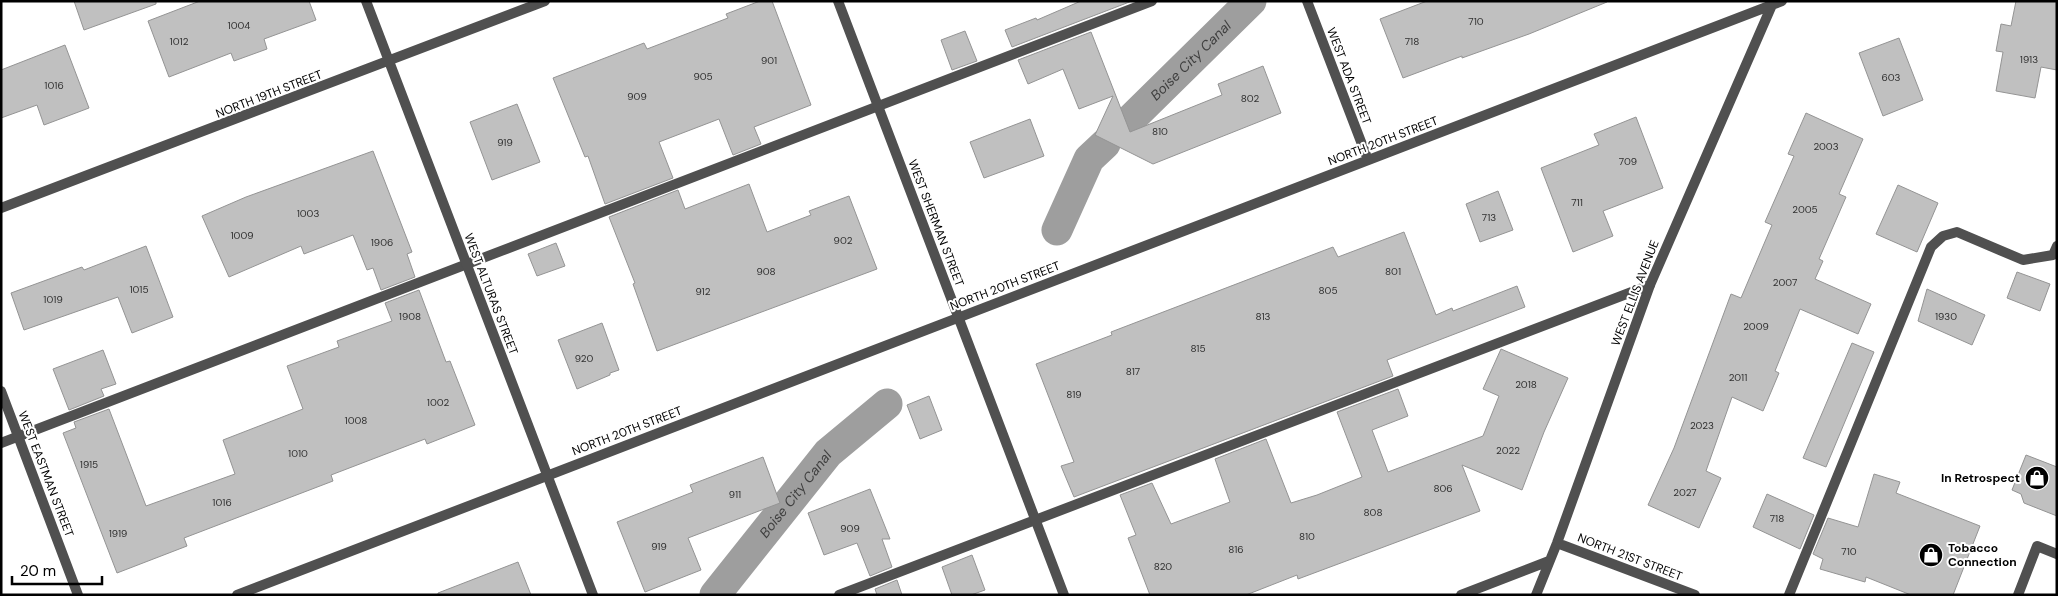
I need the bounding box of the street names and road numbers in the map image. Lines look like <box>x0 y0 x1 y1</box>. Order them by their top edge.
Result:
street label: WEST ADA STREET <box>1323 25 1375 127</box>
street label: NORTH 19TH STREET <box>214 66 325 122</box>
street label: NORTH 20TH STREET <box>1326 113 1440 169</box>
street label: WEST SHERMAN STREET <box>904 157 968 289</box>
street label: WEST ALTURAS STREET <box>460 231 522 357</box>
street label: WEST ELLIS AVENUE <box>1607 238 1663 348</box>
street label: NORTH 20TH STREET <box>948 258 1062 314</box>
street label: NORTH 20TH STREET <box>570 403 684 459</box>
street label: WEST EASTMAN STREET <box>15 409 78 540</box>
street label: NORTH 21ST STREET <box>1575 530 1685 584</box>

